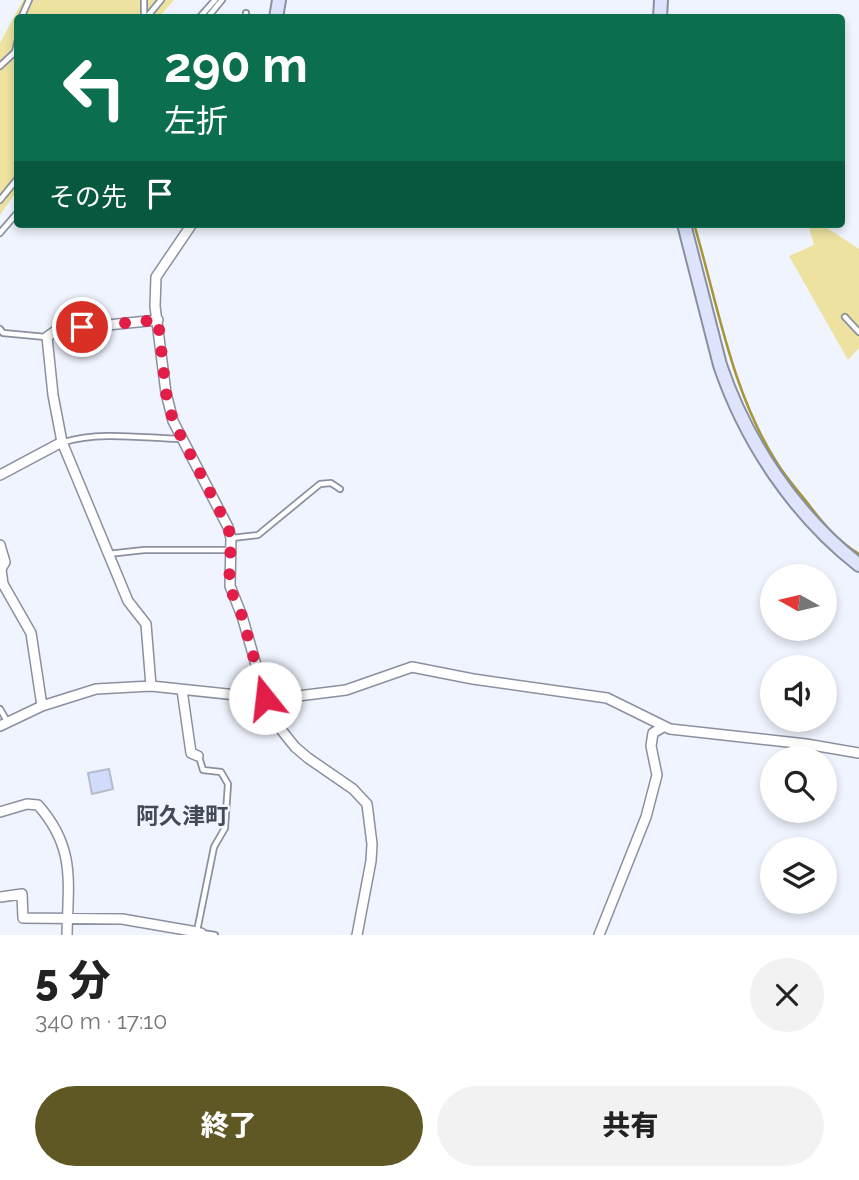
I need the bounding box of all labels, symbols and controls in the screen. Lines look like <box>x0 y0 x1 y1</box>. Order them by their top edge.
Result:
text: 290 m <box>164 36 308 93</box>
icon: left <box>49 42 140 133</box>
text: 左折 <box>164 102 228 139</box>
icon: arrive <box>141 175 179 213</box>
text: その先 <box>49 182 127 212</box>
pin <box>52 297 112 357</box>
icon: arrive <box>63 308 101 346</box>
north arrow <box>760 564 836 640</box>
map controls <box>760 564 837 914</box>
button: sound <box>760 655 837 732</box>
position arrow <box>228 661 302 735</box>
button: search <box>760 746 837 823</box>
district label: 阿久津町 <box>136 802 228 829</box>
button: layers <box>760 837 837 914</box>
text: 5 分 <box>35 956 110 1005</box>
button: close <box>750 958 824 1032</box>
text: 340 m · 17:10 <box>35 1007 167 1034</box>
button: 終了 <box>35 1086 423 1166</box>
button: 共有 <box>437 1086 824 1166</box>

